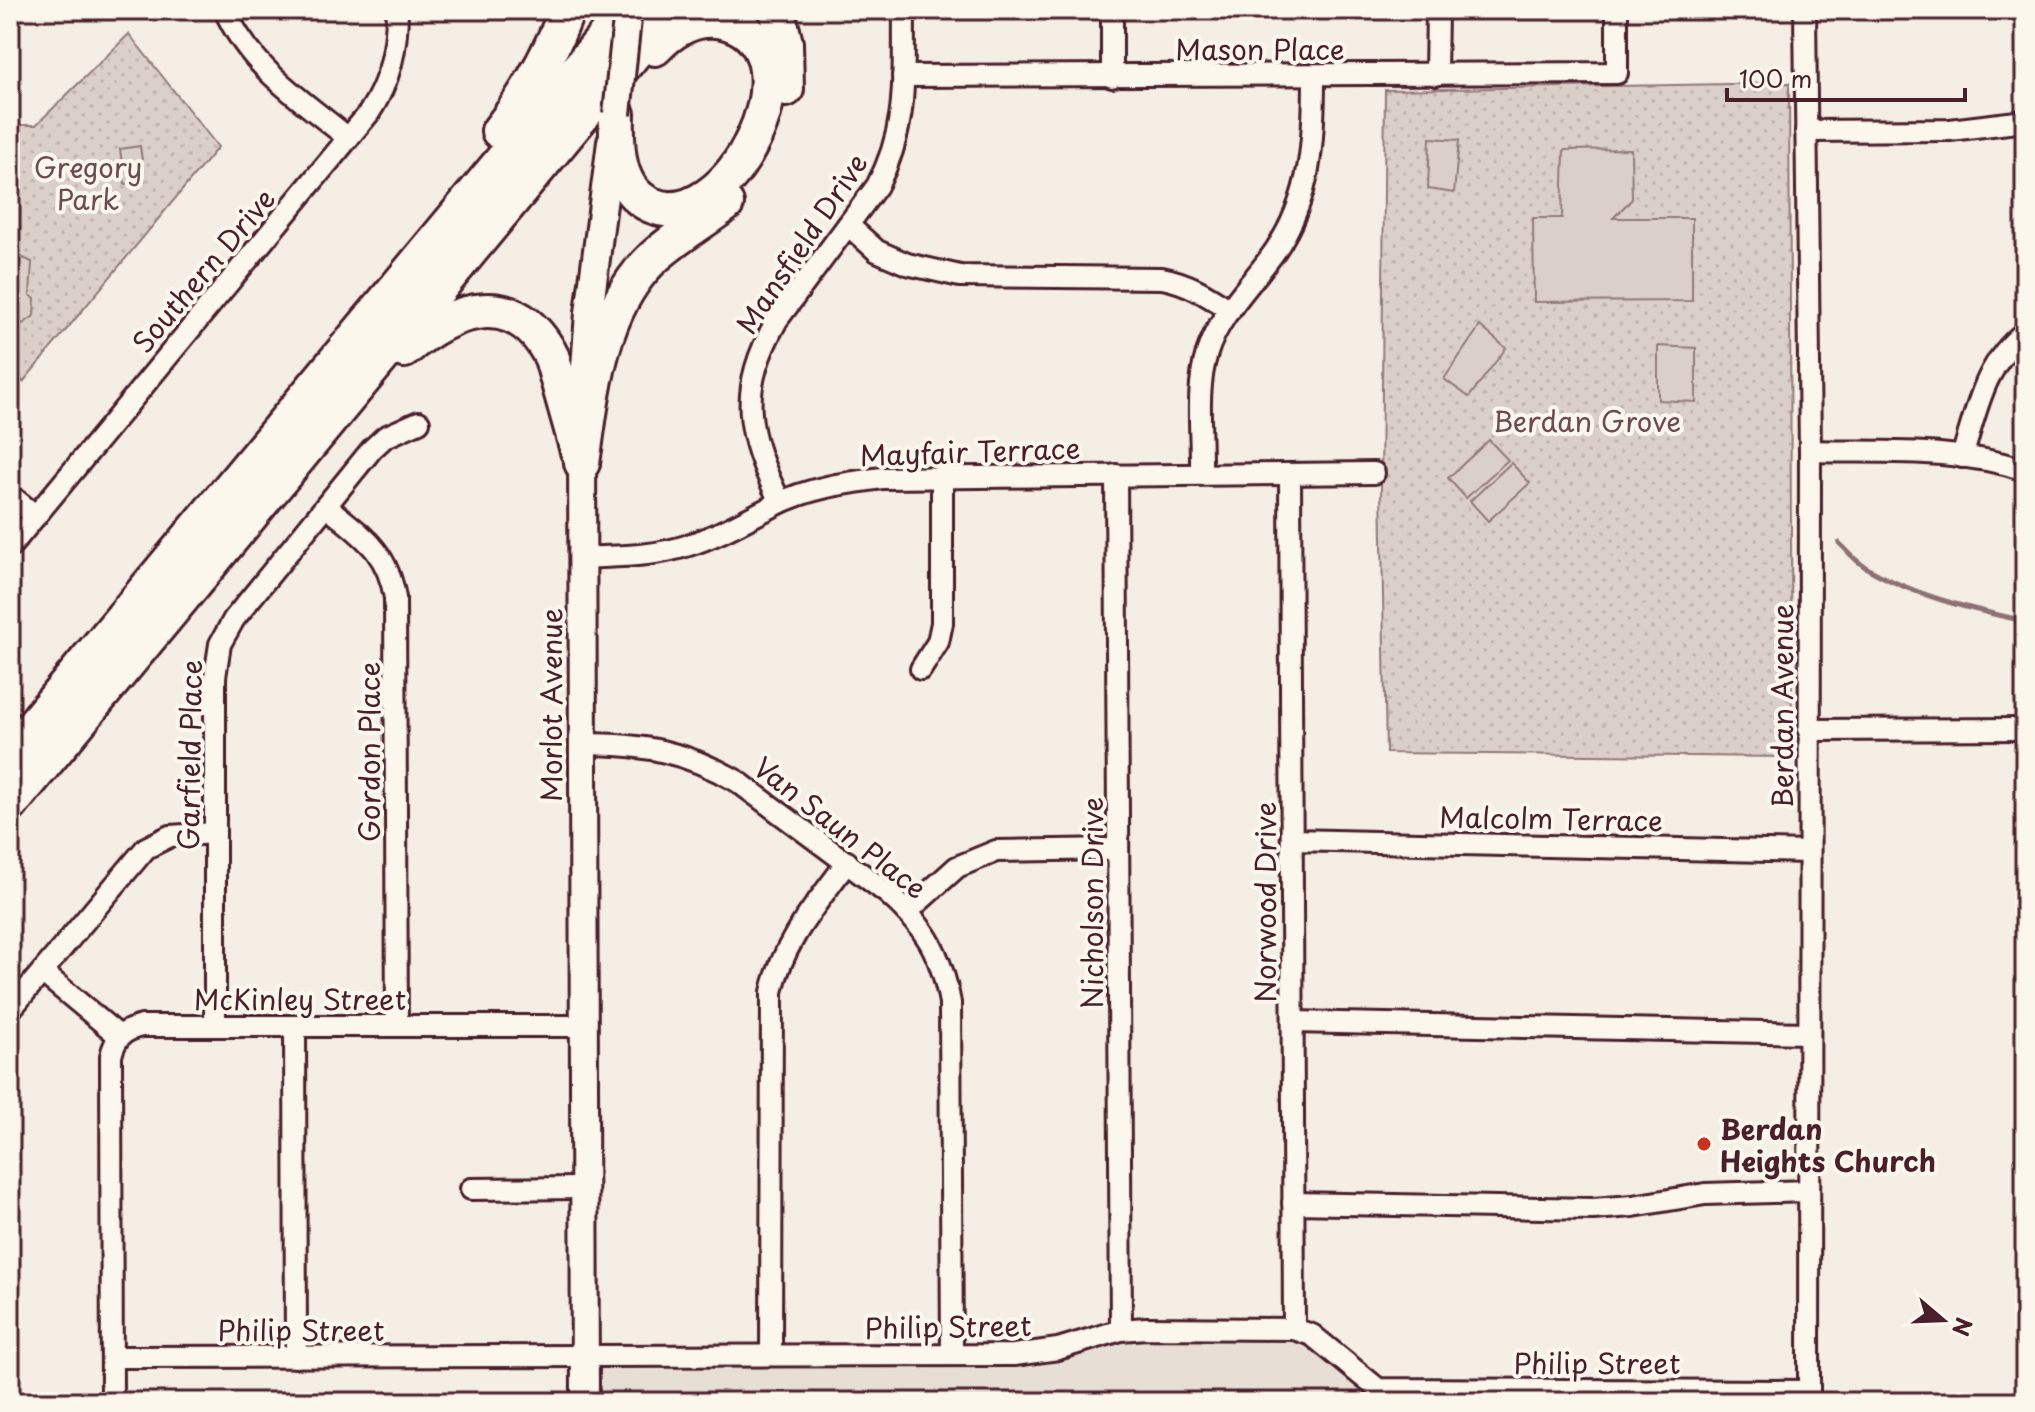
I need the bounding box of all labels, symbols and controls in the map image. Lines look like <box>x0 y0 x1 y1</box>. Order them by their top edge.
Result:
street label: Mason Place <box>1175 27 1345 70</box>
scale bar <box>1727 52 1965 102</box>
text: 100 m <box>1739 60 1812 96</box>
street label: Mansfield Drive <box>725 144 877 342</box>
park label: Gregory Park <box>34 145 142 220</box>
street label: Southern Drive <box>121 178 285 362</box>
park label: Berdan Grove <box>1493 399 1681 442</box>
street label: Mayfair Terrace <box>859 426 1081 476</box>
street label: Berdan Avenue <box>1760 604 1803 808</box>
street label: Morlot Avenue <box>529 608 572 802</box>
street label: Garfield Place <box>166 659 212 851</box>
street label: Gordon Place <box>347 662 390 842</box>
street label: Van Saun Place <box>745 745 937 909</box>
street label: Malcolm Terrace <box>1439 795 1663 841</box>
street label: Nicholson Drive <box>1070 797 1113 1009</box>
street label: Norwood Drive <box>1243 802 1286 1002</box>
street label: McKinley Street <box>194 977 406 1020</box>
place label: Berdan Heights Church <box>1720 1107 1936 1182</box>
marker: Berdan Heights Church <box>1695 1135 1713 1153</box>
north arrow <box>1903 1280 1983 1360</box>
street label: Philip Street <box>864 1303 1032 1349</box>
street label: Philip Street <box>218 1308 384 1351</box>
text: N <box>1945 1313 1982 1341</box>
street label: Philip Street <box>1514 1341 1680 1384</box>

